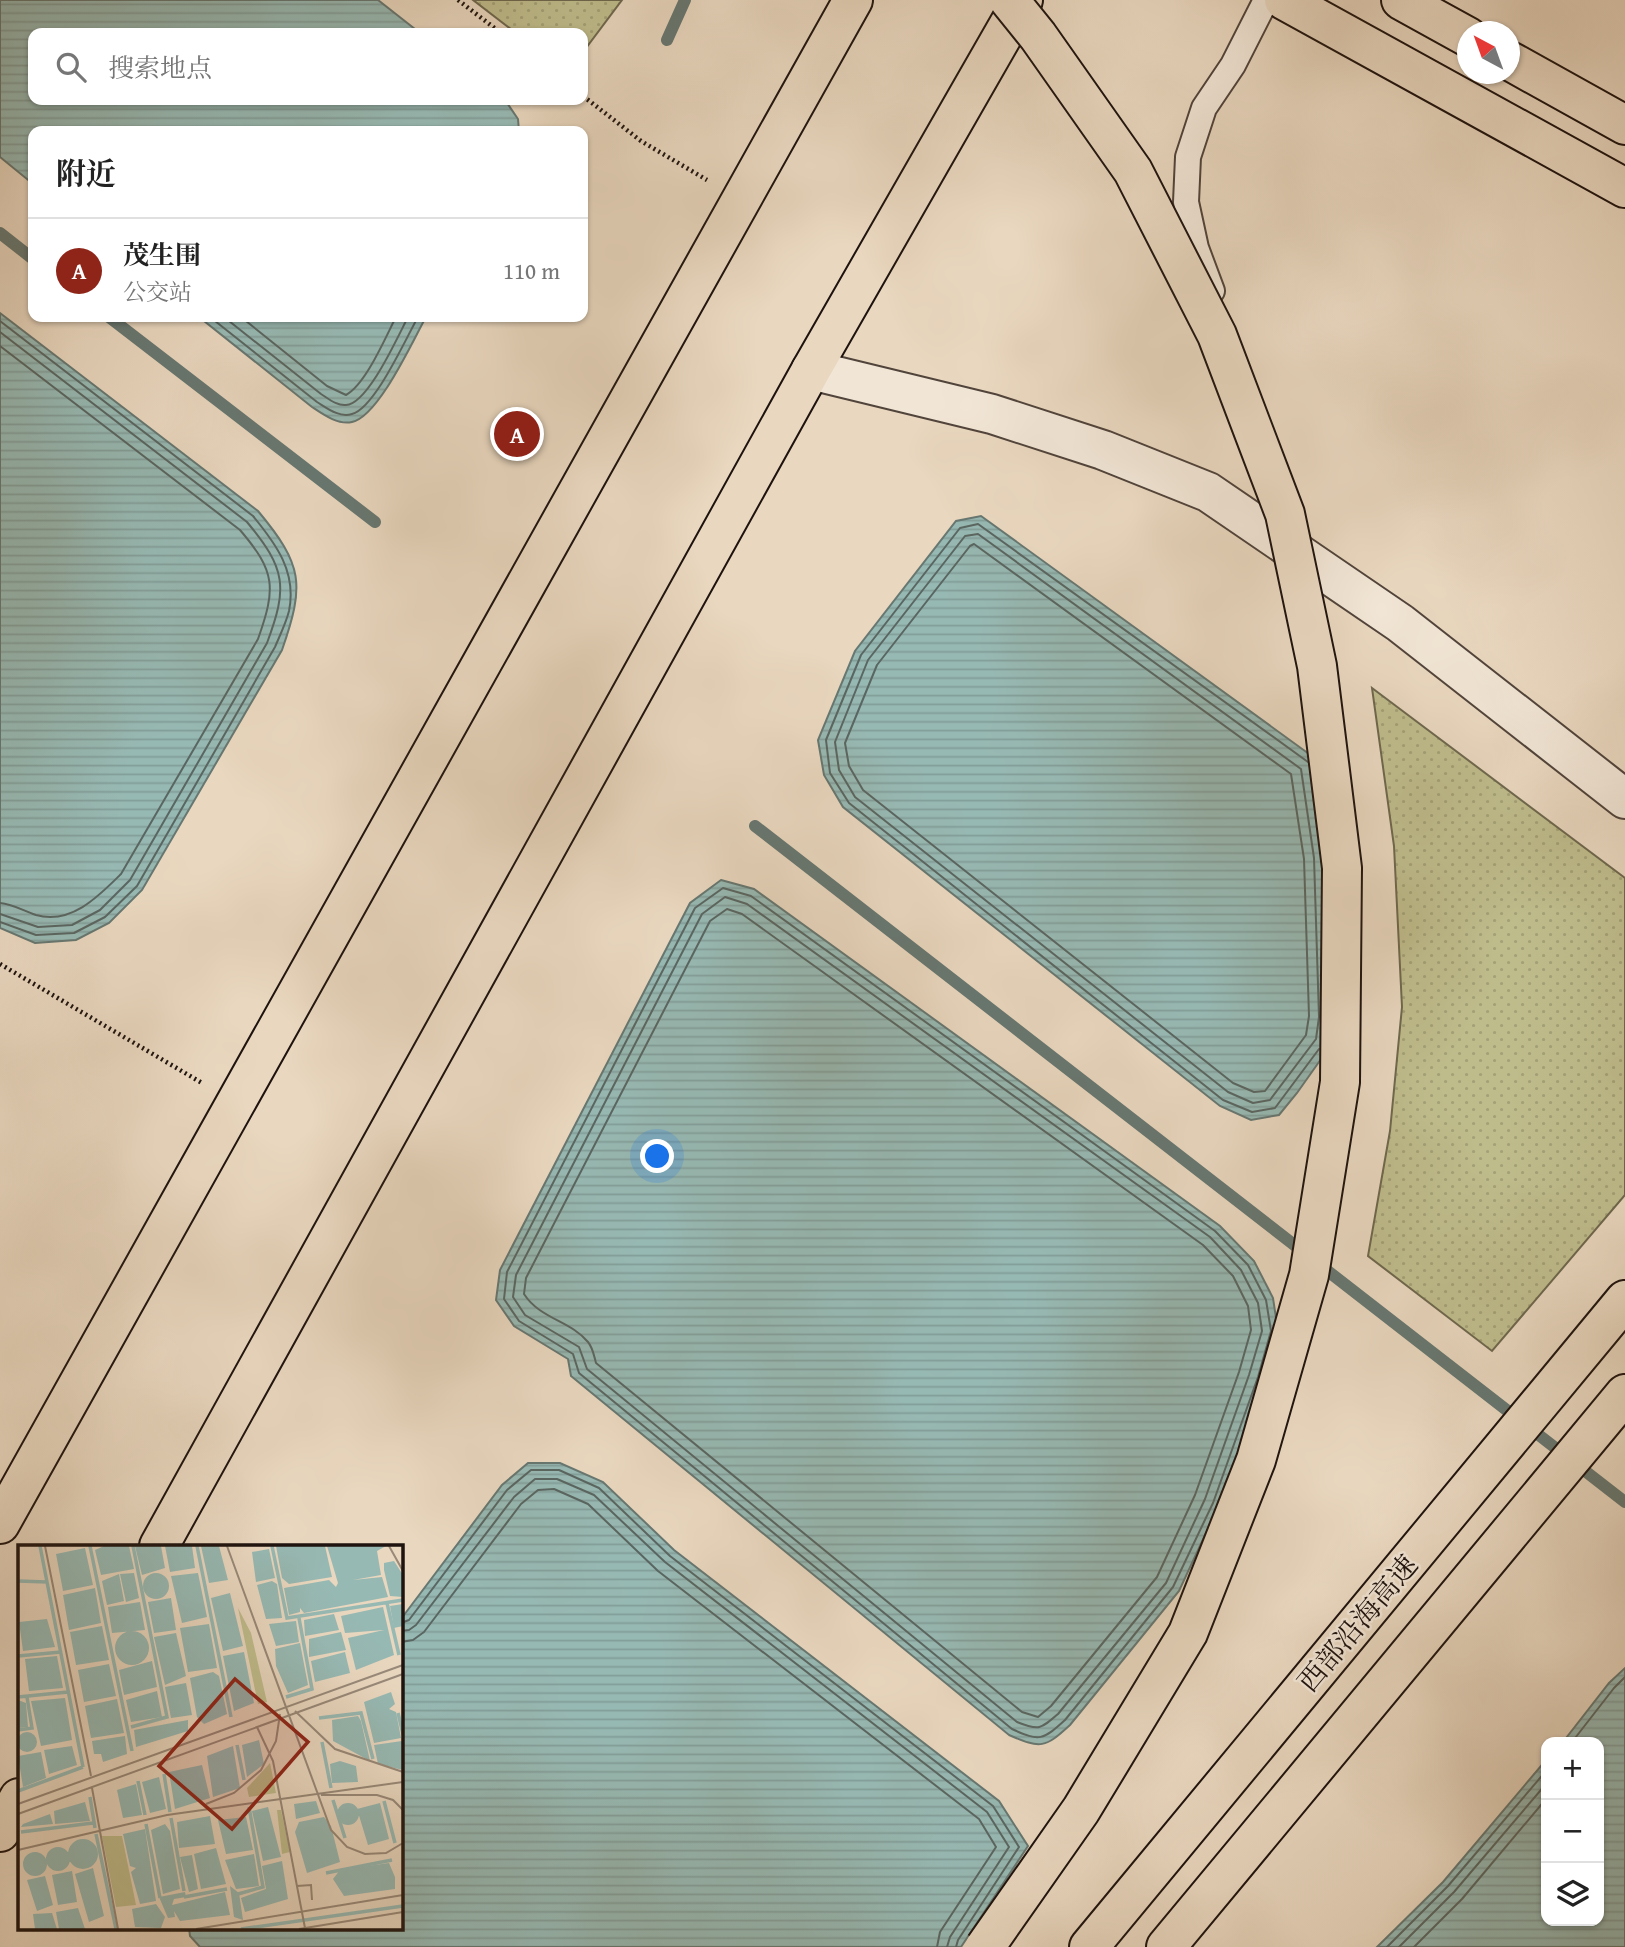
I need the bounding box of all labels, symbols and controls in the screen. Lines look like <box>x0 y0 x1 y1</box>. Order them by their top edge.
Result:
north arrow <box>1457 21 1520 84</box>
search box <box>28 28 588 105</box>
icon: search <box>52 48 90 86</box>
text: 搜索地点 <box>108 48 212 87</box>
text: 附近 <box>56 151 116 195</box>
text: 茂生围 <box>123 235 201 274</box>
text: A <box>72 254 86 287</box>
text: 110 m <box>503 254 560 287</box>
text: 公交站 <box>123 275 192 308</box>
pin: A <box>494 408 540 460</box>
your location <box>640 1139 674 1173</box>
inset map <box>18 1545 402 1930</box>
street label: 西部沿海高速 <box>1287 1545 1427 1701</box>
map controls <box>1541 1737 1604 1926</box>
button: + <box>1541 1737 1604 1800</box>
button: − <box>1541 1800 1604 1863</box>
button: layers <box>1541 1863 1604 1926</box>

